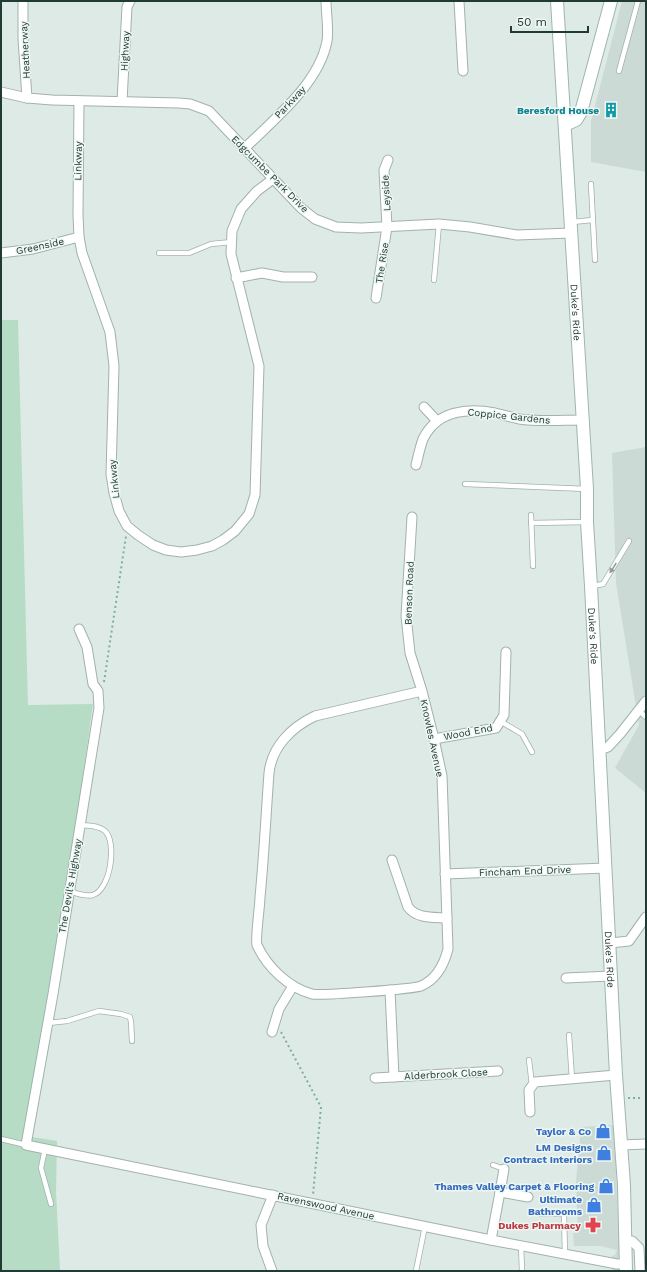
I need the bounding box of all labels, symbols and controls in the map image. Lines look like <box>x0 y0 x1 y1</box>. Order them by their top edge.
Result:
scale bar <box>511 8 588 34</box>
text: 50 m <box>517 15 547 29</box>
street label: Heatherway <box>18 20 32 79</box>
street label: Highway <box>118 30 132 71</box>
street label: Parkway <box>272 83 308 120</box>
building icon: Beresford House <box>602 101 620 119</box>
place label: Beresford House <box>517 105 599 116</box>
street label: Edgcumbe Park Drive <box>229 133 311 215</box>
street label: Linkway <box>72 140 84 181</box>
street label: Leyside <box>380 174 392 211</box>
street label: Greenside <box>15 235 65 256</box>
street label: The Rise <box>373 241 391 284</box>
street label: Duke's Ride <box>569 284 583 341</box>
street label: Coppice Gardens <box>467 406 551 426</box>
street label: Linkway <box>106 458 122 499</box>
street label: Benson Road <box>402 561 416 625</box>
one-way arrow <box>609 563 617 573</box>
street label: Duke's Ride <box>587 607 601 665</box>
street label: Knowles Avenue <box>418 698 446 778</box>
street label: Wood End <box>443 722 493 742</box>
street label: The Devil's Highway <box>56 837 84 934</box>
street label: Fincham End Drive <box>479 864 572 878</box>
street label: Duke's Ride <box>603 931 617 988</box>
street label: Alderbrook Close <box>404 1066 488 1082</box>
shop icon: Taylor & Co <box>594 1122 612 1140</box>
place label: Taylor & Co <box>536 1126 591 1137</box>
place label: LM Designs Contract Interiors <box>504 1142 593 1165</box>
shop icon: LM Designs Contract Interiors <box>595 1144 613 1162</box>
shop icon: Thames Valley Carpet & Flooring <box>597 1177 615 1195</box>
place label: Thames Valley Carpet & Flooring <box>434 1181 594 1192</box>
street label: Ravenswood Avenue <box>276 1190 376 1222</box>
place label: Ultimate Bathrooms <box>528 1194 583 1217</box>
shop icon: Ultimate Bathrooms <box>585 1196 603 1214</box>
pharmacy icon: Dukes Pharmacy <box>584 1216 602 1234</box>
place label: Dukes Pharmacy <box>498 1220 581 1231</box>

